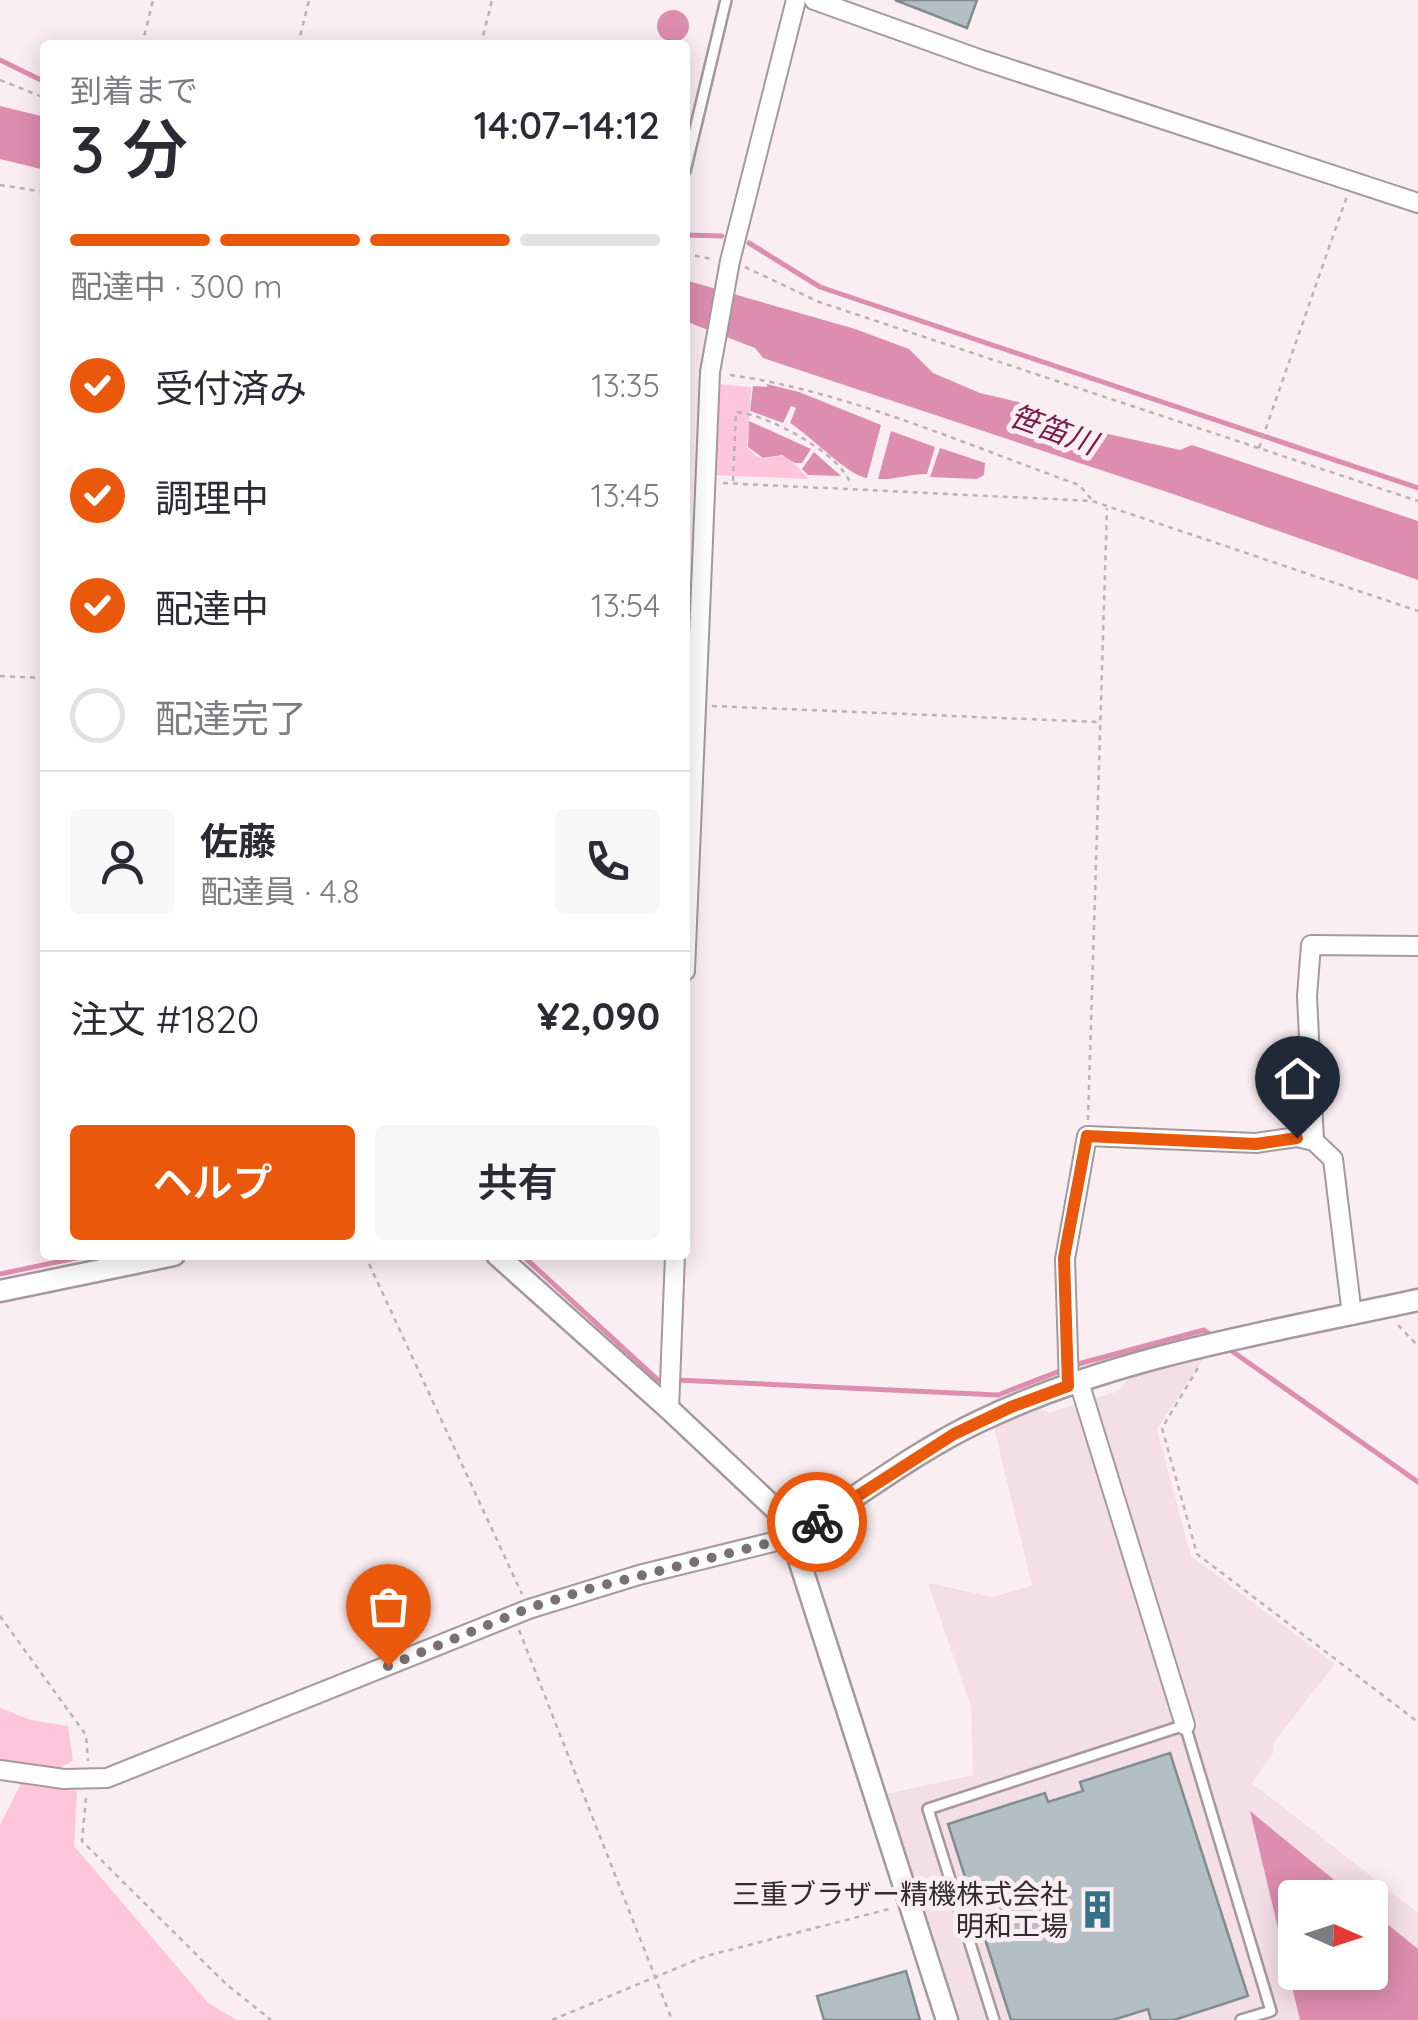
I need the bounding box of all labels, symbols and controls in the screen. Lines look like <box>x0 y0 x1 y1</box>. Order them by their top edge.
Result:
text: 到着まで <box>70 70 198 110</box>
text: 14:07–14:12 <box>474 101 660 149</box>
text: 3 分 <box>70 108 188 189</box>
text: 配達中 · 300 m <box>70 266 282 306</box>
icon: check <box>70 358 125 413</box>
text: 受付済み <box>155 364 307 412</box>
text: 13:35 <box>591 365 660 405</box>
water label: 笹笛川 <box>1005 396 1105 463</box>
icon: check <box>70 468 125 523</box>
text: 調理中 <box>155 474 269 522</box>
text: 13:45 <box>591 475 660 515</box>
icon: check <box>70 578 125 633</box>
text: 配達中 <box>155 584 269 632</box>
text: 13:54 <box>591 585 660 625</box>
text: 配達完了 <box>155 694 307 742</box>
button: person <box>70 809 175 914</box>
button: phone <box>555 809 660 914</box>
text: 佐藤 <box>200 817 276 865</box>
text: 配達員 · 4.8 <box>200 871 360 911</box>
text: ¥2,090 <box>537 992 660 1040</box>
text: 注文 #1820 <box>70 995 259 1043</box>
pin <box>1255 1036 1340 1139</box>
icon: home <box>1270 1051 1325 1106</box>
button: ヘルプ <box>70 1125 355 1240</box>
button: 共有 <box>375 1125 660 1240</box>
courier <box>767 1472 867 1572</box>
icon: bike <box>790 1495 845 1550</box>
pin <box>346 1564 431 1667</box>
icon: bag <box>361 1579 416 1634</box>
place label: 三重ブラザー精機株式会社 明和工場 <box>732 1876 1068 1943</box>
north arrow <box>1278 1880 1388 1990</box>
map controls <box>1278 1880 1388 1990</box>
building icon: 三重ブラザー精機株式会社 明和工場 <box>1077 1889 1119 1931</box>

